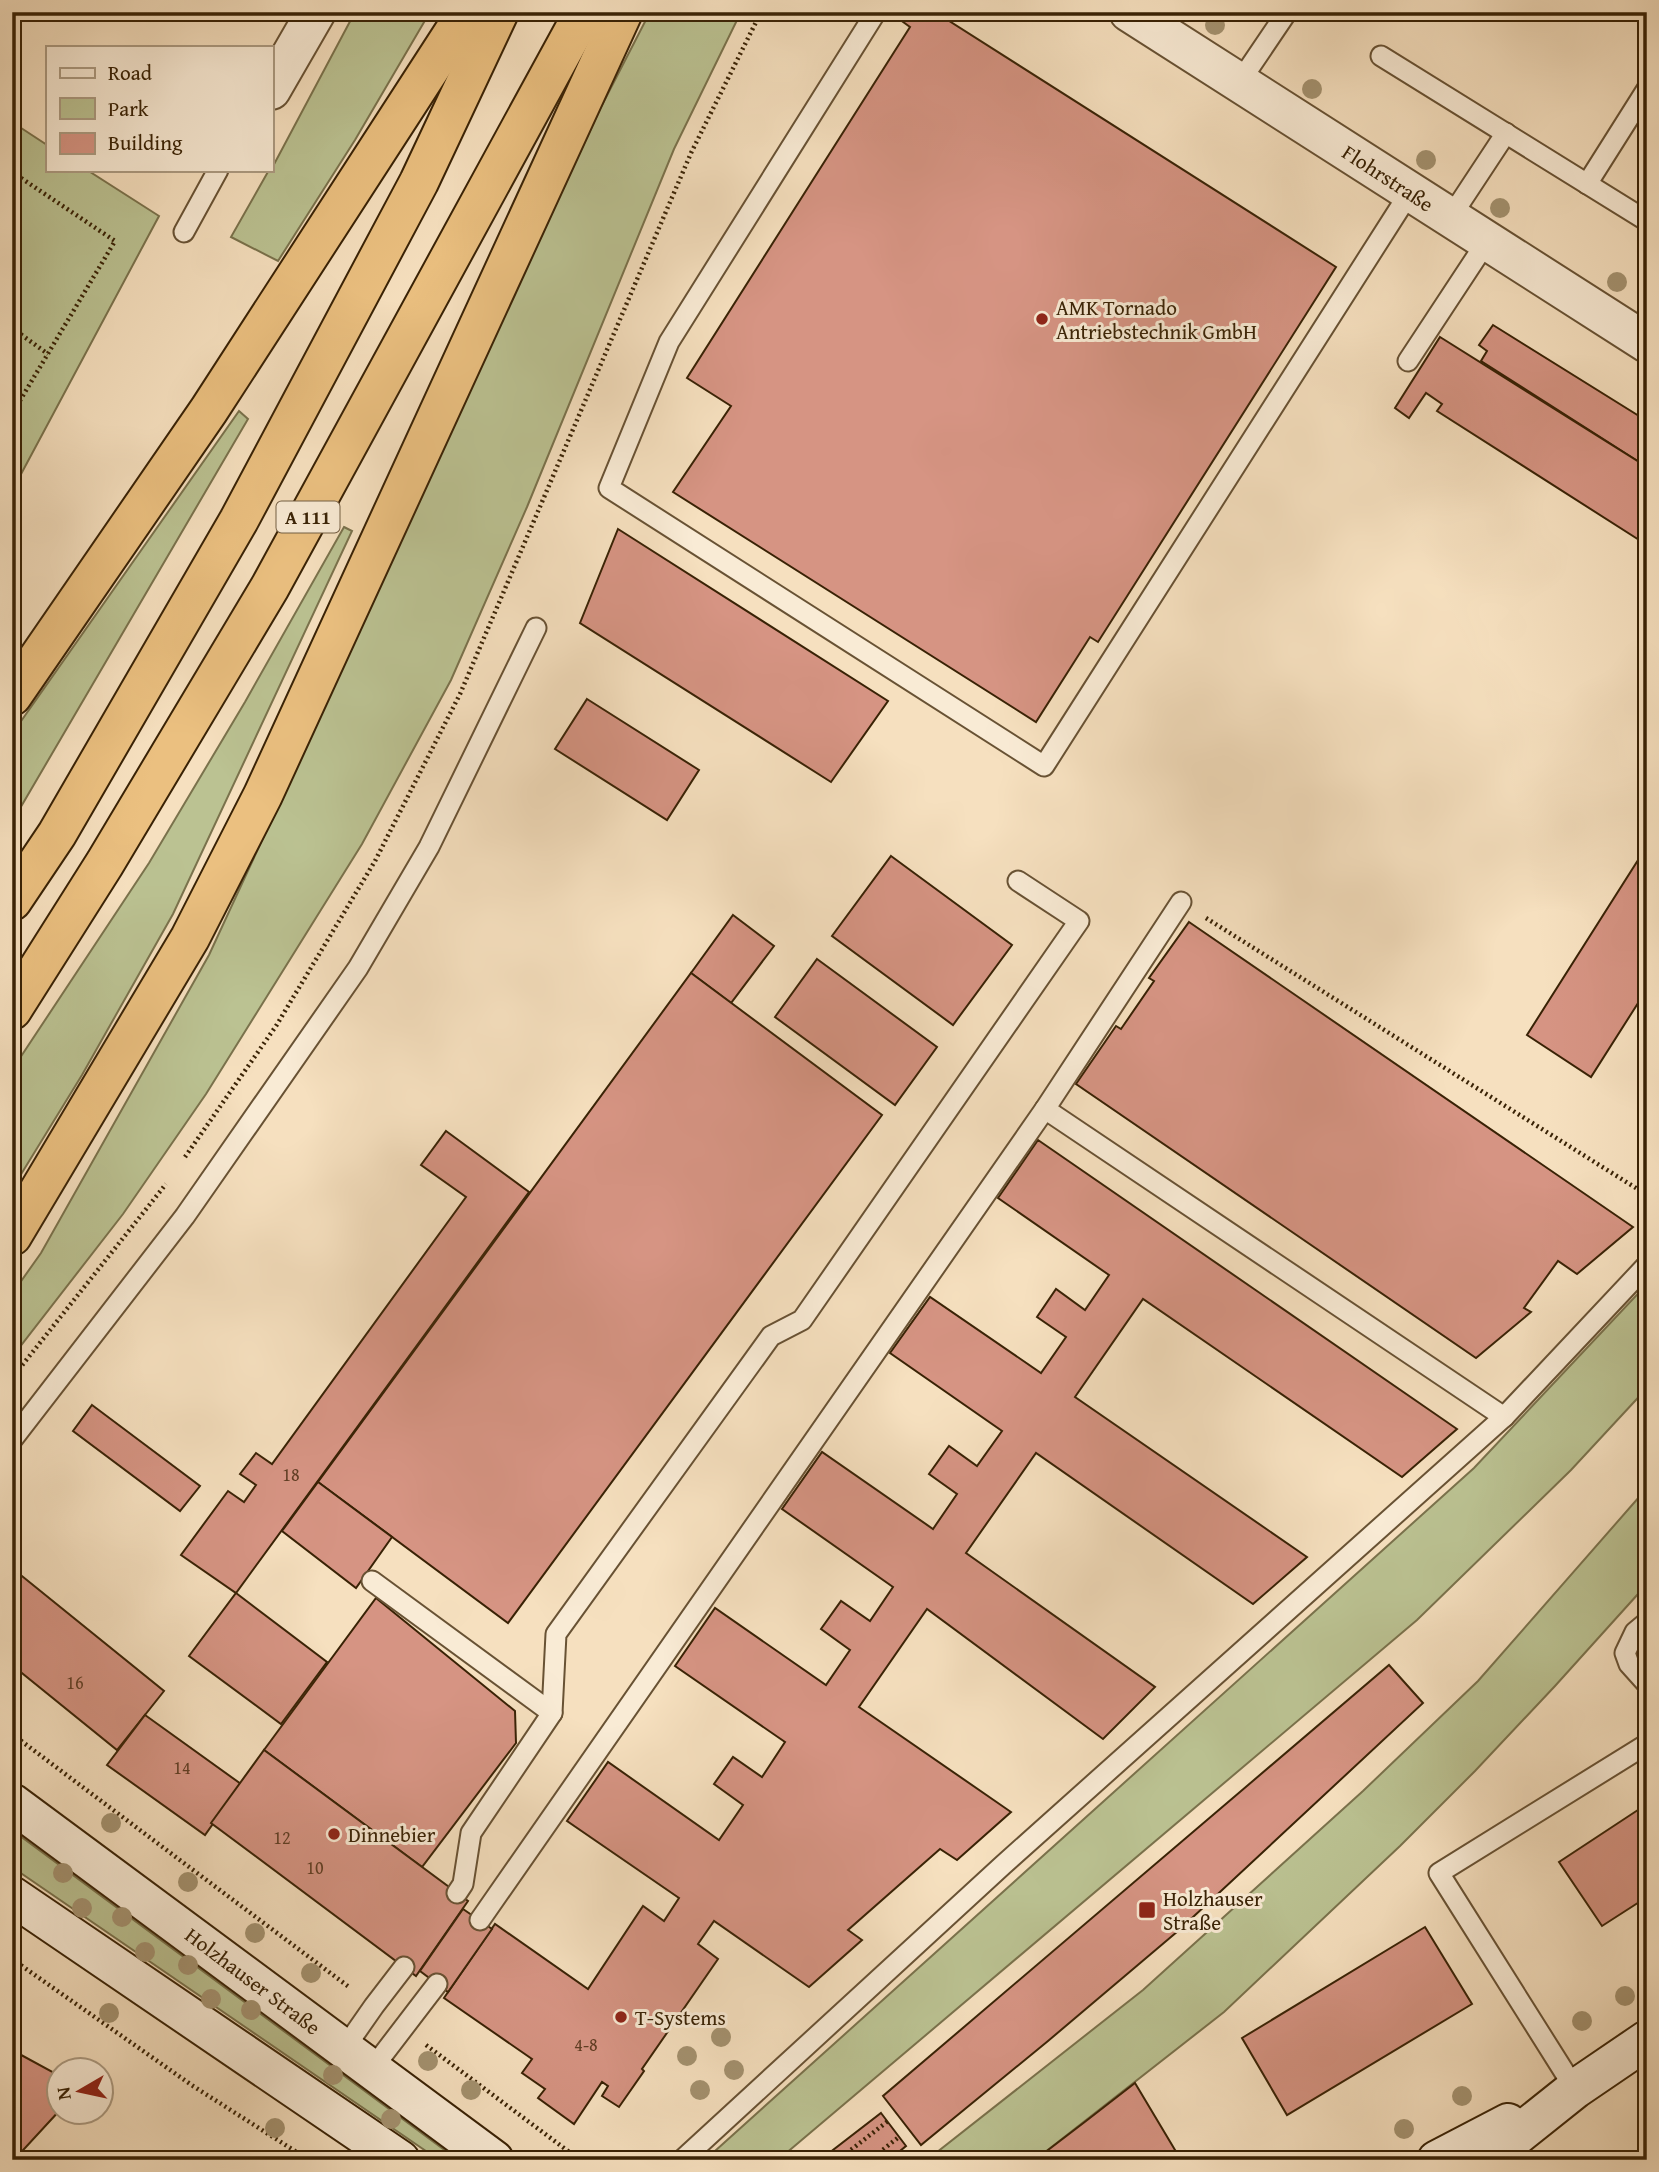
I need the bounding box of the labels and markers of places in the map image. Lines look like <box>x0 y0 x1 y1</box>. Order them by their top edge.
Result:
place label: AMK Tornado Antriebstechnik GmbH <box>1056 292 1257 347</box>
marker: AMK Tornado Antriebstechnik GmbH <box>1034 311 1050 327</box>
place label: Dinnebier <box>348 1819 436 1850</box>
marker: Dinnebier <box>326 1826 342 1842</box>
place label: Holzhauser Straße <box>1163 1883 1263 1938</box>
marker: Holzhauser Straße <box>1137 1900 1157 1920</box>
place label: T-Systems <box>635 2002 726 2033</box>
marker: T-Systems <box>613 2009 629 2025</box>

